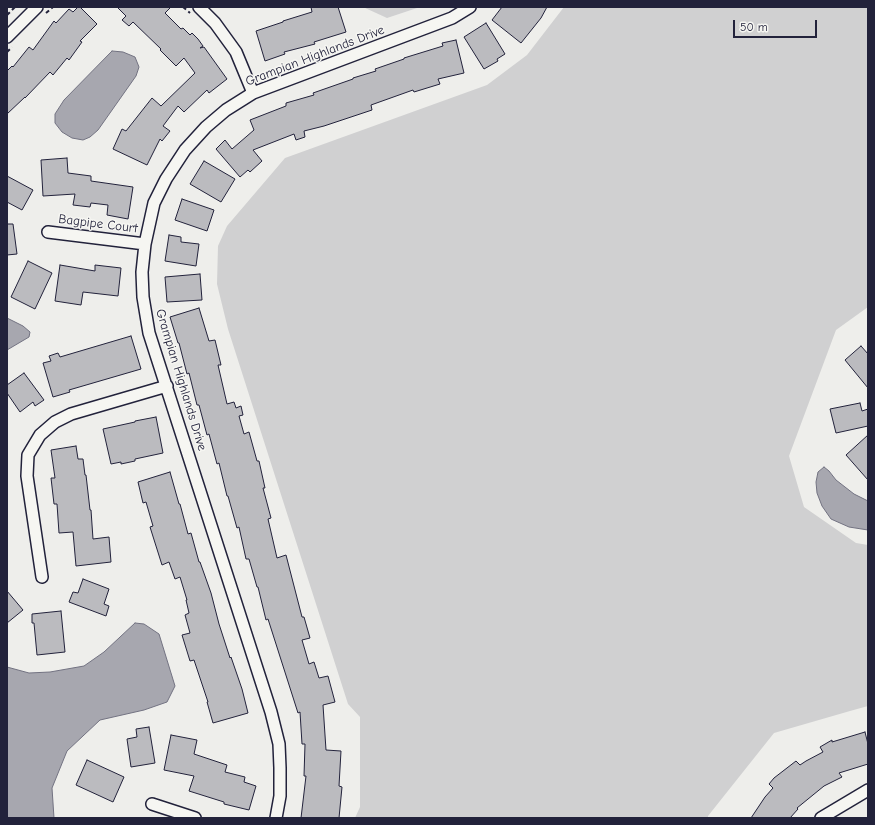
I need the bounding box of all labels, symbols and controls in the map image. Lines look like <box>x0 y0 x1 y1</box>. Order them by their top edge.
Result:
scale bar <box>735 12 819 38</box>
text: 50 m <box>740 20 768 34</box>
street label: Grampian Highlands Drive <box>243 22 387 90</box>
street label: Bagpipe Court <box>58 211 138 237</box>
street label: Grampian Highlands Drive <box>152 307 210 453</box>

